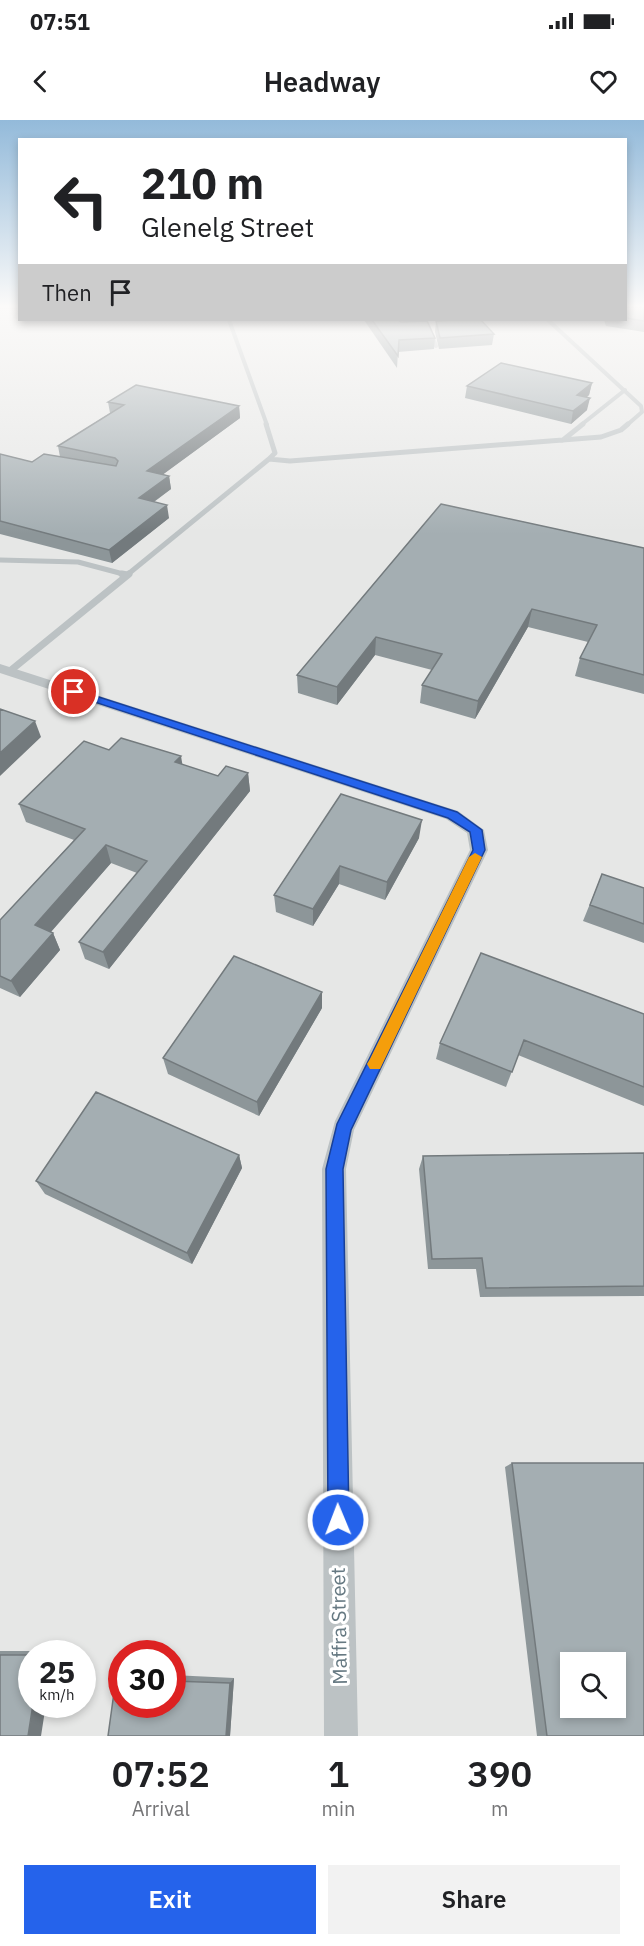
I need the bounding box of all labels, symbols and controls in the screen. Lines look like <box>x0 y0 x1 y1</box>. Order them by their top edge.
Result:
text: 07:51 <box>30 7 90 36</box>
text: Headway <box>264 64 380 99</box>
icon: back <box>24 65 57 98</box>
icon: heart <box>587 65 620 98</box>
text: 210 m <box>141 156 264 211</box>
icon: left <box>42 162 120 240</box>
text: Glenelg Street <box>141 209 314 244</box>
icon: arrive <box>104 276 137 309</box>
text: Then <box>42 278 92 307</box>
pin <box>48 666 99 717</box>
icon: arrive <box>57 675 90 708</box>
position arrow <box>306 1488 370 1552</box>
street label: Maffra Street <box>324 1567 353 1685</box>
speed limit sign: 30 <box>108 1640 186 1718</box>
text: 25 <box>39 1652 75 1691</box>
map controls <box>560 1652 626 1718</box>
button: search <box>560 1652 626 1718</box>
text: km/h <box>39 1685 75 1704</box>
text: 07:52 <box>112 1750 210 1797</box>
text: 1 <box>328 1750 349 1797</box>
text: 390 <box>467 1750 532 1797</box>
text: Arrival <box>132 1795 190 1822</box>
text: min <box>322 1795 355 1822</box>
text: m <box>491 1795 508 1822</box>
button: Exit <box>24 1865 316 1934</box>
button: Share <box>328 1865 620 1934</box>

